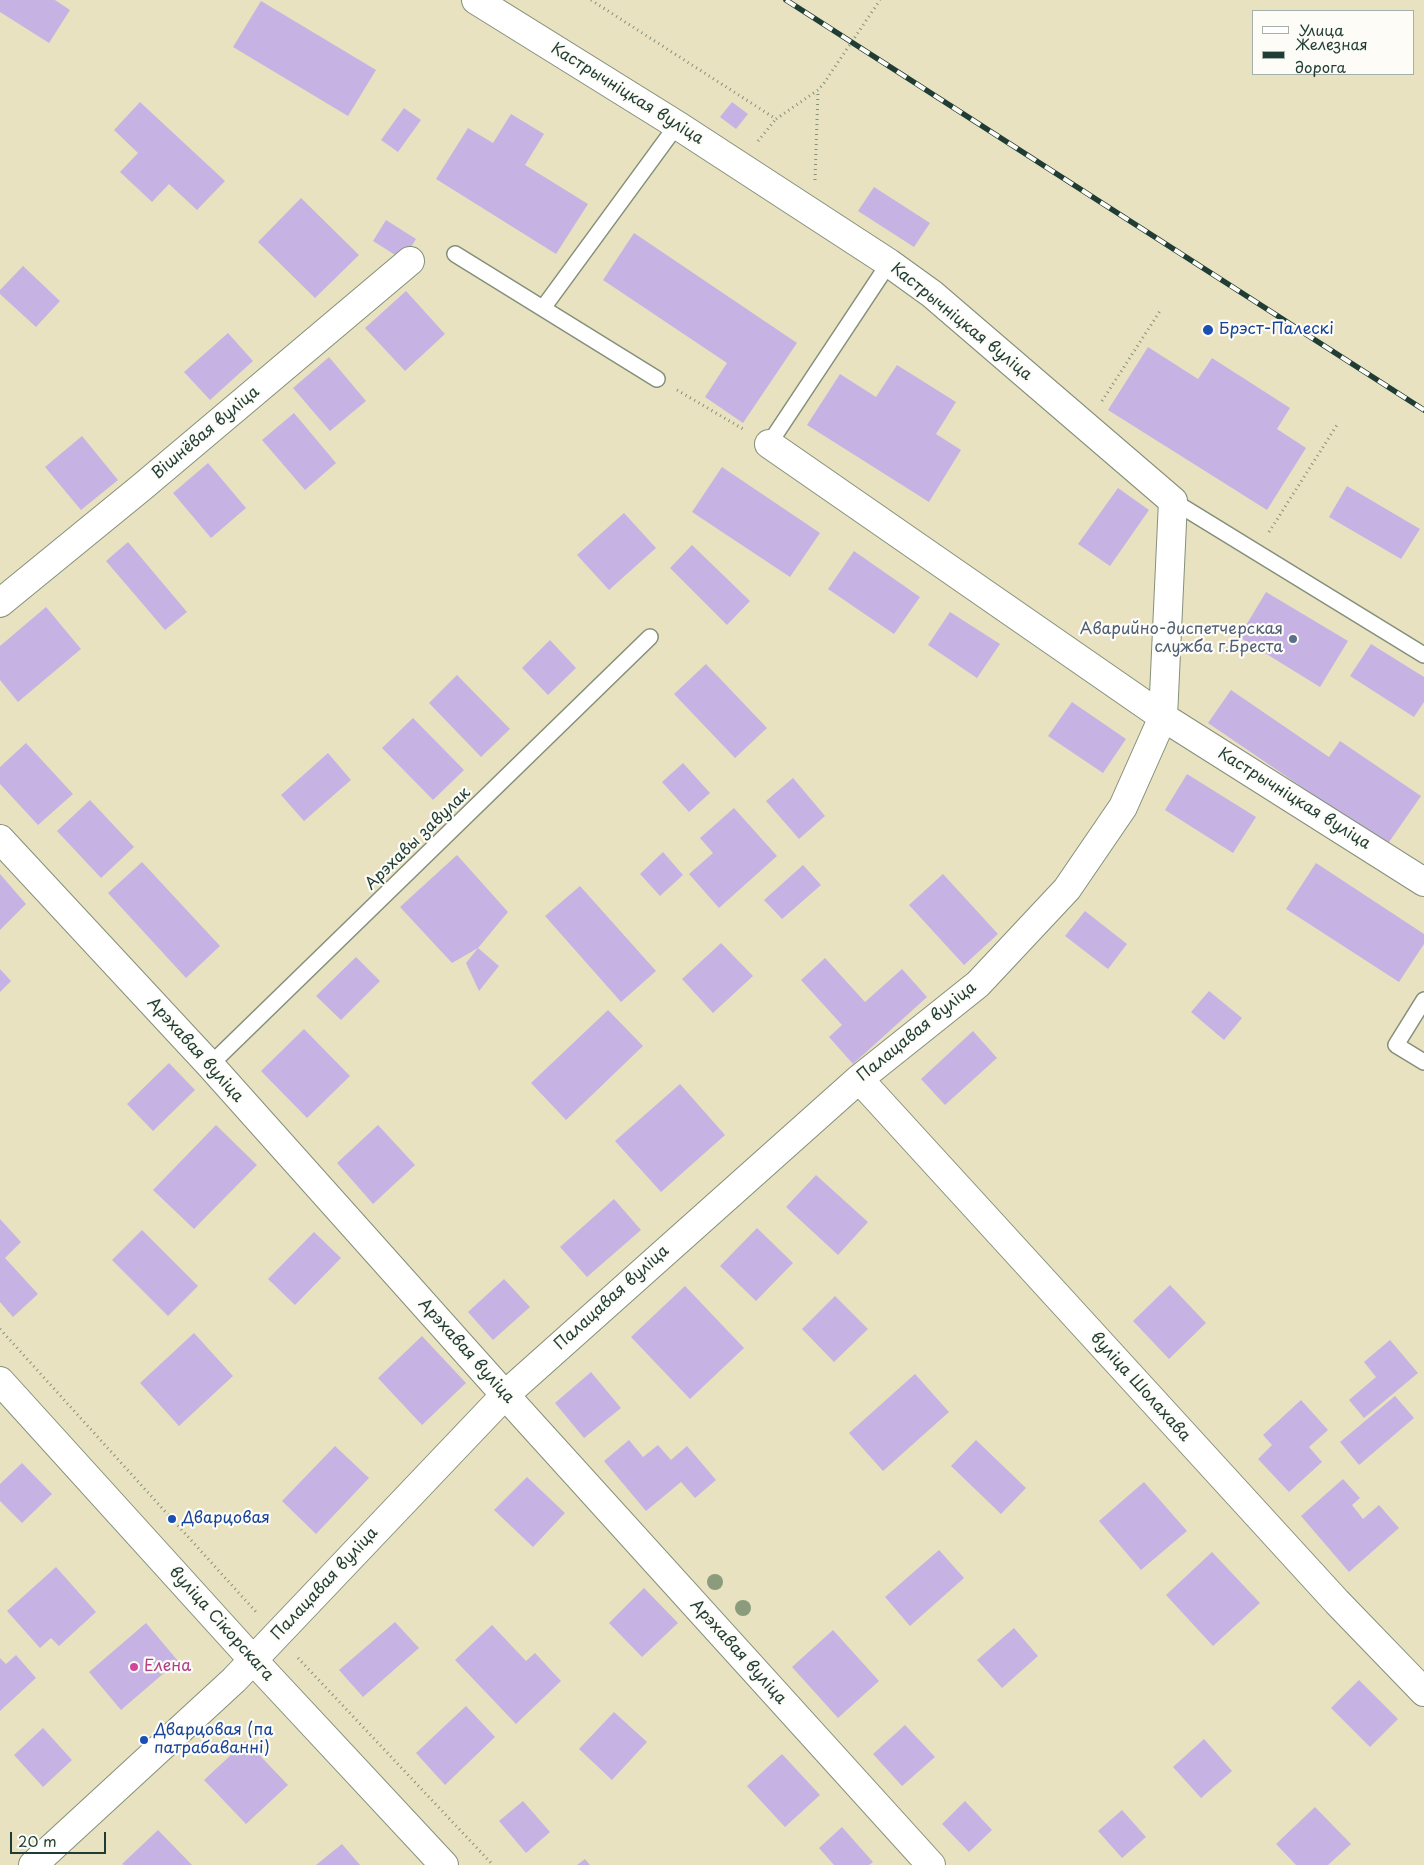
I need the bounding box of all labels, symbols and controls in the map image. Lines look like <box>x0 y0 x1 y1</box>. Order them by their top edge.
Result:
legend <box>1252 10 1414 75</box>
text: Улица <box>1299 18 1344 41</box>
text: Железная дорога <box>1295 32 1368 78</box>
street label: Кастрычніцкая вуліца <box>547 39 707 149</box>
street label: Кастрычніцкая вуліца <box>886 259 1036 385</box>
place label: Брэст-Палескі <box>1219 320 1334 340</box>
marker: Брэст-Палескі <box>1201 323 1215 337</box>
street label: Вішнёвая вуліца <box>148 383 264 483</box>
place label: Аварийно-диспетчерская служба г.Бреста <box>1080 620 1283 658</box>
marker: Аварийно-диспетчерская служба г.Бреста <box>1287 633 1299 645</box>
street label: Кастрычніцкая вуліца <box>1214 744 1374 854</box>
street label: Арэхавы завулак <box>361 784 475 894</box>
street label: Палацавая вуліца <box>854 978 980 1086</box>
street label: Арэхавая вуліца <box>143 994 247 1106</box>
street label: Палацавая вуліца <box>551 1242 673 1354</box>
street label: Арэхавая вуліца <box>414 1295 518 1407</box>
street label: вуліца Шолахава <box>1086 1328 1194 1446</box>
place label: Дварцовая <box>182 1509 270 1529</box>
marker: Дварцовая <box>166 1513 178 1525</box>
street label: Палацавая вуліца <box>268 1524 382 1644</box>
street label: вуліца Сікорскага <box>165 1563 277 1685</box>
street label: Арэхавая вуліца <box>686 1596 790 1708</box>
place label: Елена <box>144 1657 191 1677</box>
marker: Елена <box>128 1661 140 1673</box>
place label: Дварцовая (па патрабаванні) <box>154 1721 273 1759</box>
marker: Дварцовая (па патрабаванні) <box>138 1734 150 1746</box>
scale bar <box>12 1822 109 1854</box>
text: 20 m <box>18 1829 57 1852</box>

